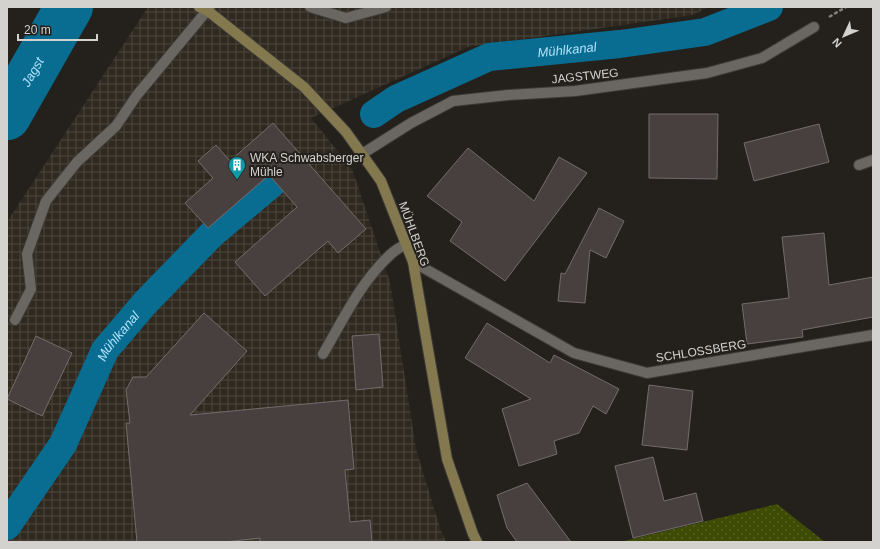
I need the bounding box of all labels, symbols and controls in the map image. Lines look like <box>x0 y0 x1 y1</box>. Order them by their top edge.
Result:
scale bar <box>18 16 97 42</box>
north arrow <box>824 16 864 56</box>
text: 20 m <box>24 23 51 37</box>
text: N <box>830 36 844 50</box>
water label: Mühlkanal <box>537 39 598 60</box>
water label: Jagst <box>18 53 47 90</box>
street label: JAGSTWEG <box>551 66 619 86</box>
place label: WKA Schwabsberger Mühle <box>250 151 363 179</box>
building icon: WKA Schwabsberger Mühle <box>227 155 247 180</box>
street label: MÜHLBERG <box>396 200 432 268</box>
water label: Mühlkanal <box>94 307 143 363</box>
street label: SCHLOSSBERG <box>655 337 747 365</box>

